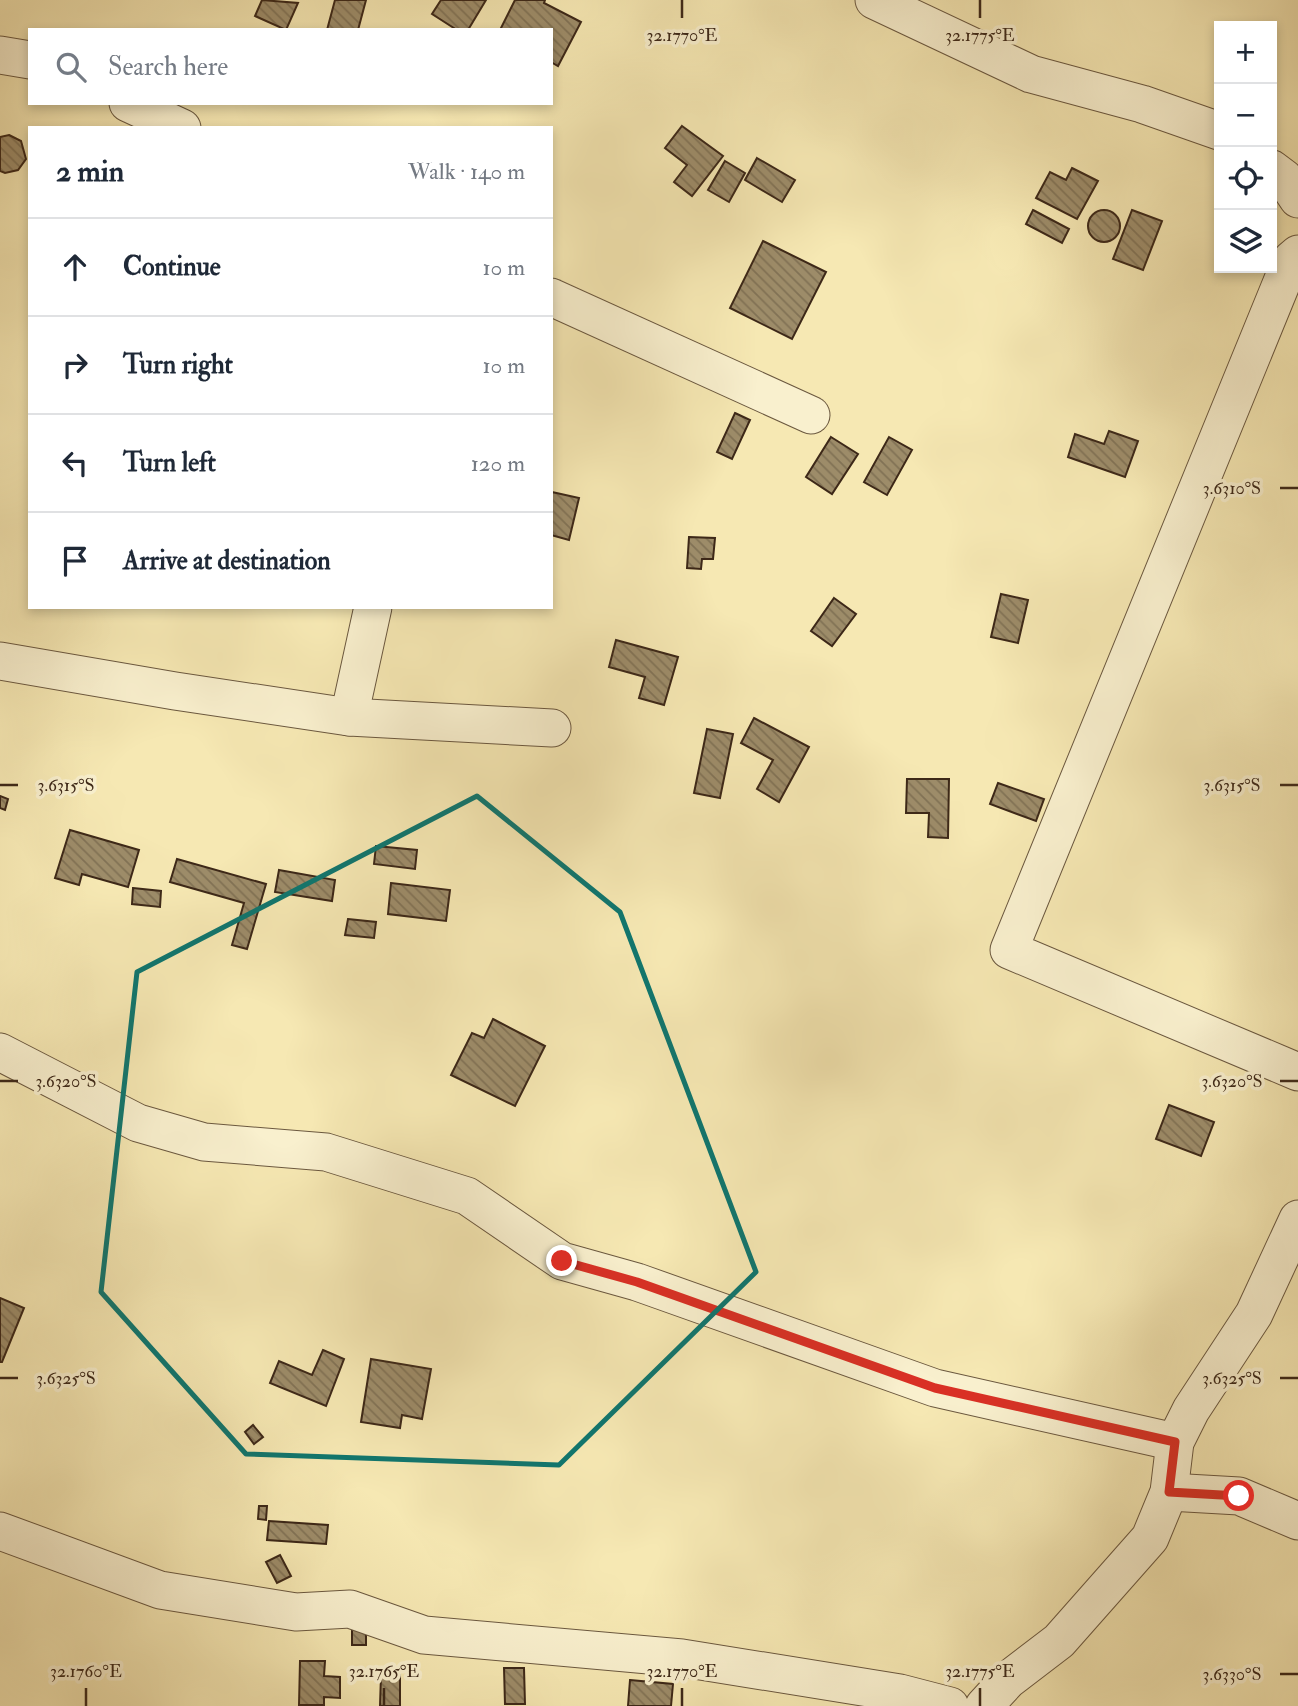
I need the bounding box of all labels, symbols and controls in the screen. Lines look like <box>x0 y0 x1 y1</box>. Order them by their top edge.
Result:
map controls <box>1214 21 1277 273</box>
button: + <box>1214 21 1277 84</box>
text: 32.1770°E <box>647 24 718 47</box>
text: 32.1775°E <box>945 24 1015 47</box>
search box <box>28 28 553 105</box>
icon: search <box>52 48 90 86</box>
text: Search here <box>108 51 228 83</box>
button: − <box>1214 84 1277 147</box>
button: locate <box>1214 147 1277 210</box>
text: 2 min <box>56 153 124 190</box>
text: Walk · 140 m <box>408 157 525 186</box>
button: layers <box>1214 210 1277 273</box>
icon: ahead <box>56 248 94 286</box>
text: Continue <box>123 251 221 283</box>
text: 10 m <box>482 253 525 282</box>
icon: right <box>56 346 94 384</box>
text: Turn right <box>123 349 233 381</box>
text: 10 m <box>482 351 525 380</box>
icon: left <box>56 444 94 482</box>
text: Turn left <box>123 447 216 479</box>
text: 120 m <box>471 449 525 478</box>
text: 3.6310°S <box>1203 477 1261 500</box>
icon: arrive <box>56 542 94 580</box>
text: Arrive at destination <box>123 545 331 577</box>
text: 3.6315°S <box>37 774 95 797</box>
text: 3.6315°S <box>1203 774 1261 797</box>
text: 3.6320°S <box>35 1070 97 1093</box>
text: 3.6320°S <box>1201 1070 1263 1093</box>
route end <box>546 1245 577 1276</box>
text: 3.6325°S <box>36 1367 96 1390</box>
text: 3.6325°S <box>1202 1367 1262 1390</box>
route start <box>1223 1480 1254 1511</box>
text: 32.1760°E <box>50 1660 122 1683</box>
text: 32.1765°E <box>349 1660 419 1683</box>
text: 32.1770°E <box>647 1660 718 1683</box>
text: 32.1775°E <box>945 1660 1015 1683</box>
text: 3.6330°S <box>1203 1663 1261 1686</box>

